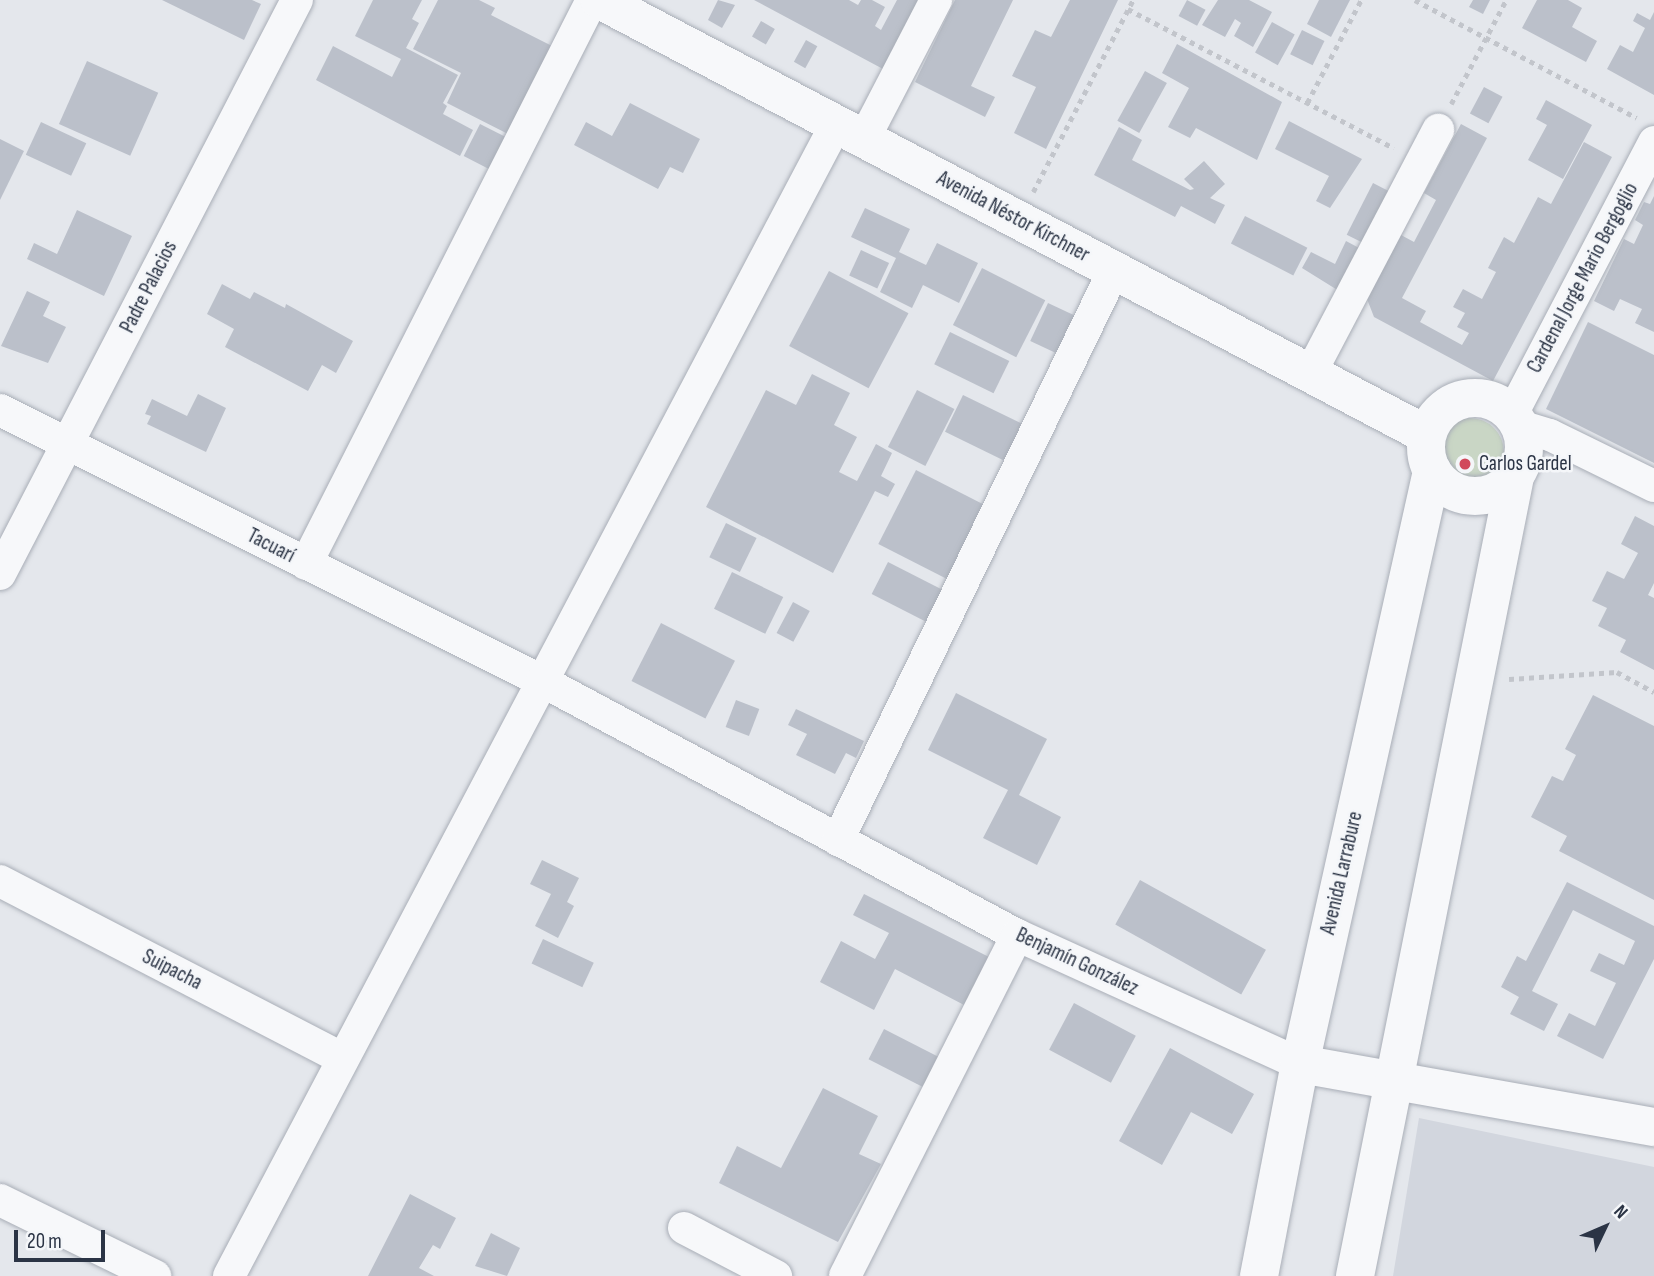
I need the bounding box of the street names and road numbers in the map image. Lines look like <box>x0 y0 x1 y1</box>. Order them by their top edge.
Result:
street label: Avenida Néstor Kirchner <box>932 166 1094 268</box>
street label: Cardenal Jorge Mario Bergoglio <box>1522 179 1644 377</box>
street label: Padre Palacios <box>115 237 183 337</box>
street label: Tacuarí <box>243 523 299 569</box>
street label: Avenida Larrabure <box>1316 809 1368 937</box>
street label: Benjamín González <box>1012 923 1142 1001</box>
street label: Suipacha <box>138 944 206 996</box>

